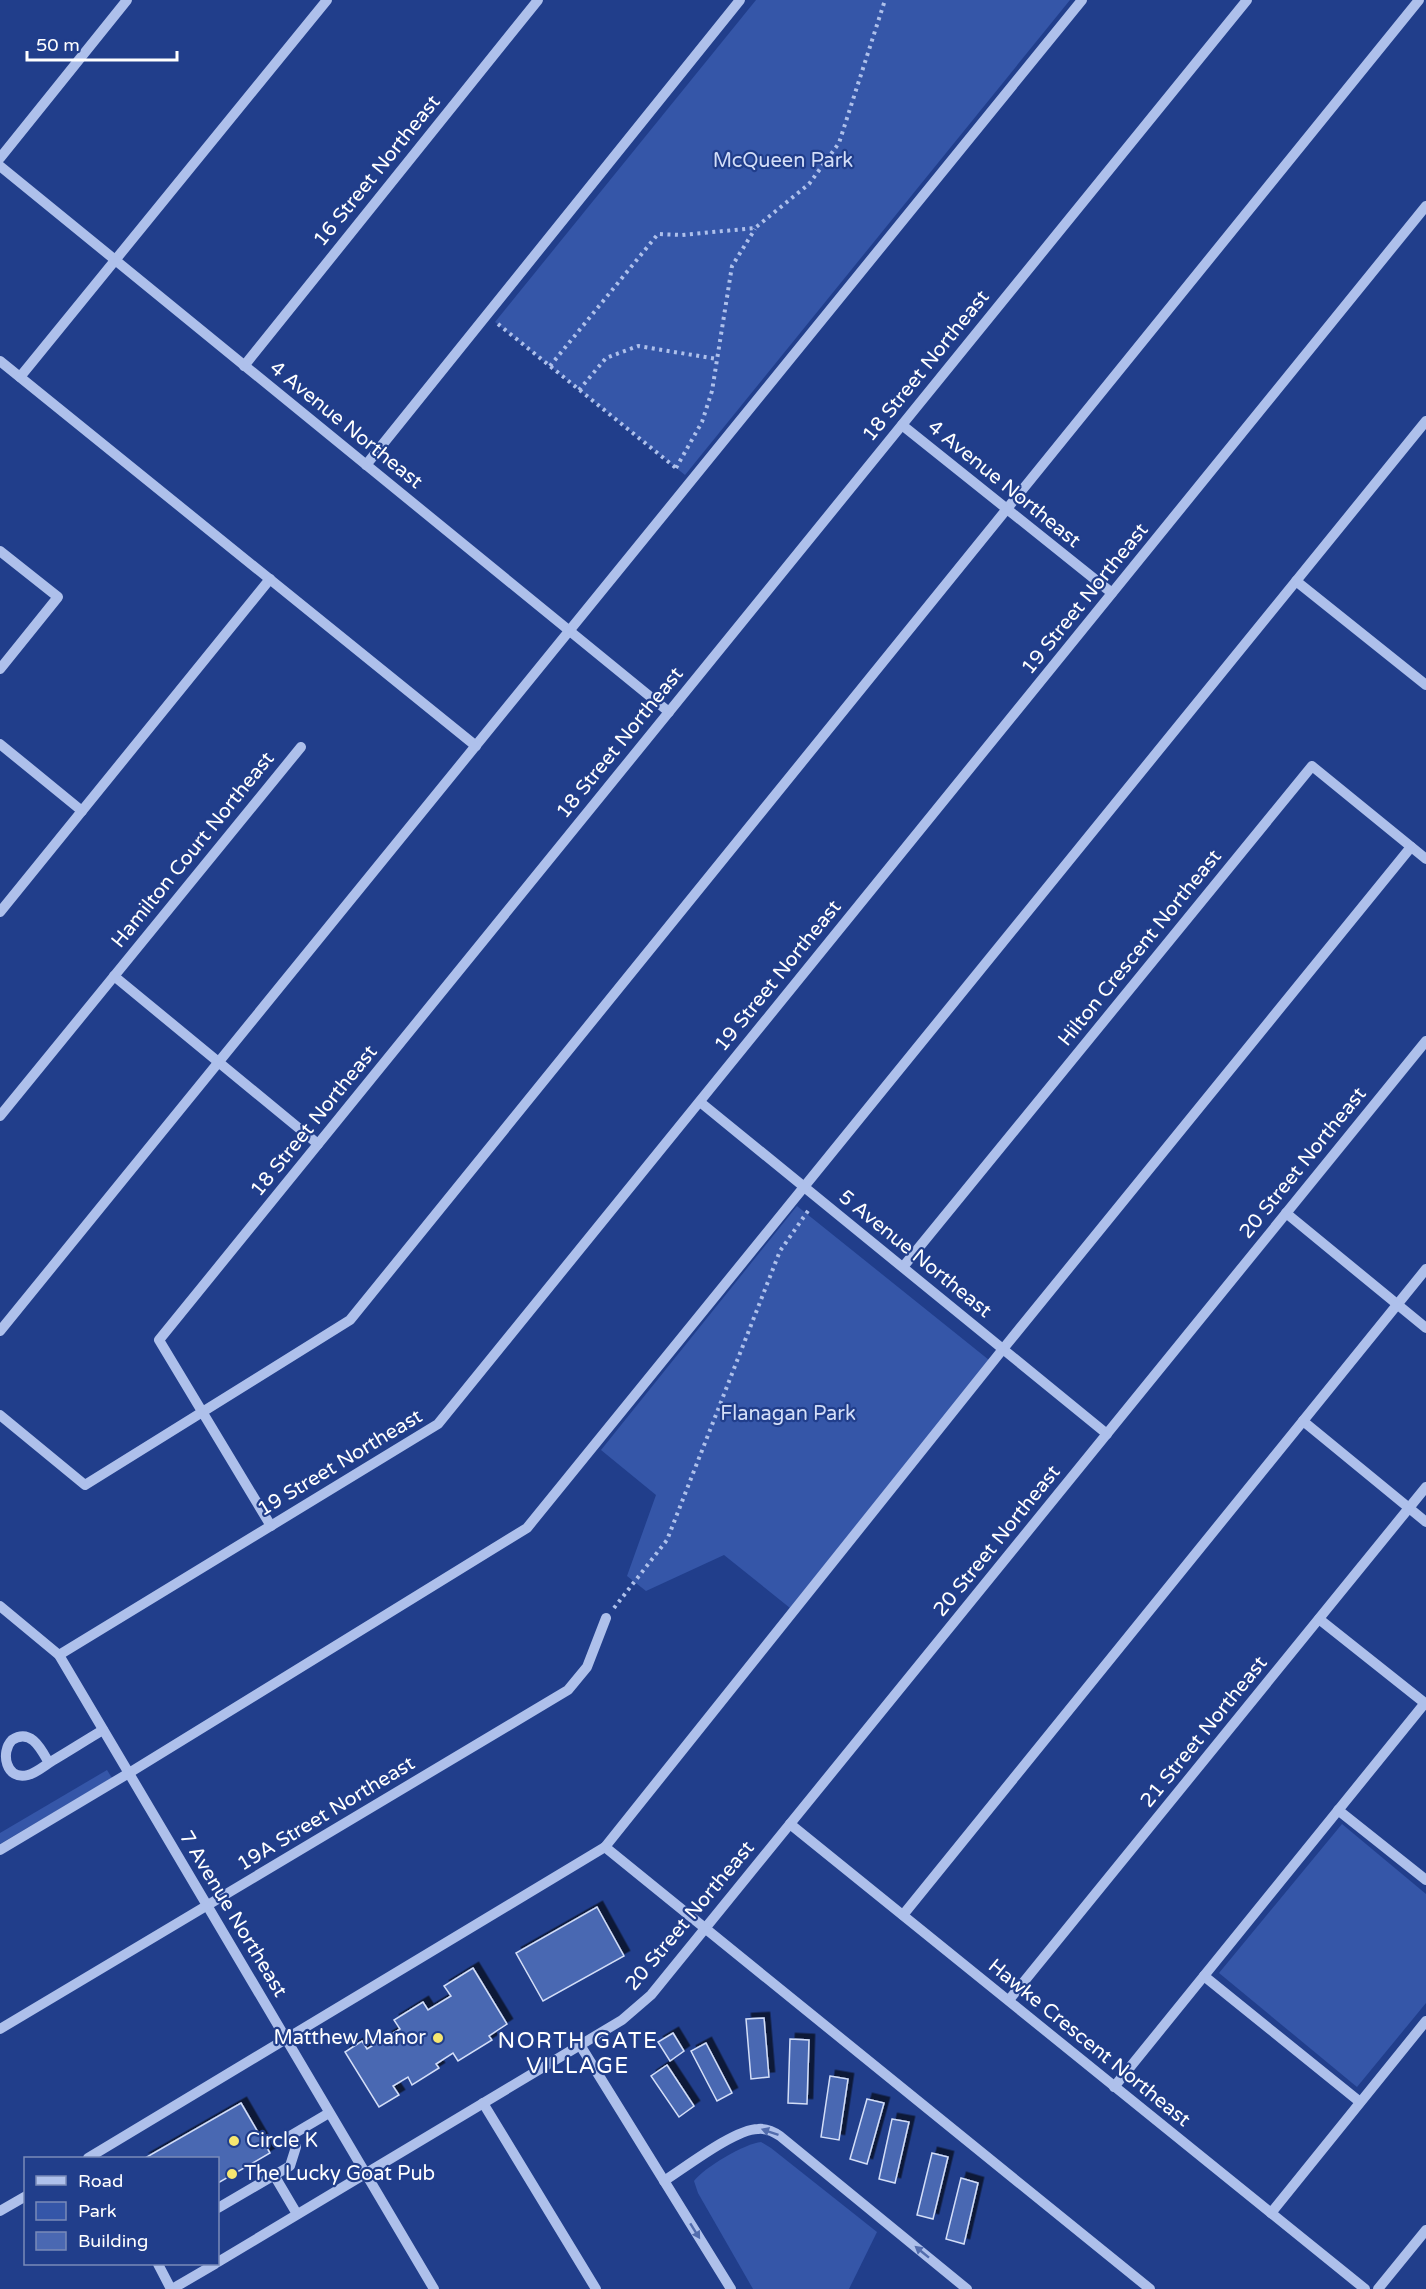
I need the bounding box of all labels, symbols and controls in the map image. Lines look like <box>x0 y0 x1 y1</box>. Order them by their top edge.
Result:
scale bar <box>27 24 177 62</box>
text: 50 m <box>36 34 80 56</box>
street label: 16 Street Northeast <box>309 90 446 252</box>
park label: McQueen Park <box>713 149 853 173</box>
street label: 18 Street Northeast <box>858 285 995 447</box>
street label: 4 Avenue Northeast <box>265 356 428 494</box>
street label: 4 Avenue Northeast <box>923 415 1086 553</box>
street label: 19 Street Northeast <box>1017 518 1154 680</box>
street label: 18 Street Northeast <box>552 662 689 824</box>
street label: Hamilton Court Northeast <box>106 747 280 953</box>
street label: Hilton Crescent Northeast <box>1053 845 1227 1051</box>
street label: 19 Street Northeast <box>710 895 847 1057</box>
street label: 18 Street Northeast <box>246 1040 383 1202</box>
street label: 20 Street Northeast <box>1235 1082 1372 1244</box>
street label: 5 Avenue Northeast <box>834 1185 997 1323</box>
park label: Flanagan Park <box>720 1402 856 1426</box>
street label: 19 Street Northeast <box>253 1404 427 1522</box>
street label: 20 Street Northeast <box>929 1460 1066 1622</box>
street label: 21 Street Northeast <box>1136 1651 1273 1813</box>
street label: 19A Street Northeast <box>233 1751 419 1876</box>
street label: 7 Avenue Northeast <box>174 1827 292 2002</box>
street label: 20 Street Northeast <box>620 1836 760 1996</box>
street label: Hawke Crescent Northeast <box>983 1954 1195 2132</box>
place label: Matthew Manor <box>273 2026 426 2050</box>
district label: NORTH GATE VILLAGE <box>497 2028 659 2079</box>
marker: Matthew Manor <box>431 2031 445 2045</box>
one-way arrow <box>760 2127 778 2136</box>
place label: Circle K <box>246 2129 318 2153</box>
marker: Circle K <box>227 2134 241 2148</box>
legend <box>24 2157 219 2265</box>
place label: The Lucky Goat Pub <box>244 2162 435 2186</box>
marker: The Lucky Goat Pub <box>225 2167 239 2181</box>
text: Road <box>78 2170 123 2192</box>
text: Park <box>78 2200 117 2222</box>
one-way arrow <box>689 2223 700 2239</box>
text: Building <box>78 2230 148 2252</box>
one-way arrow <box>915 2246 930 2259</box>

